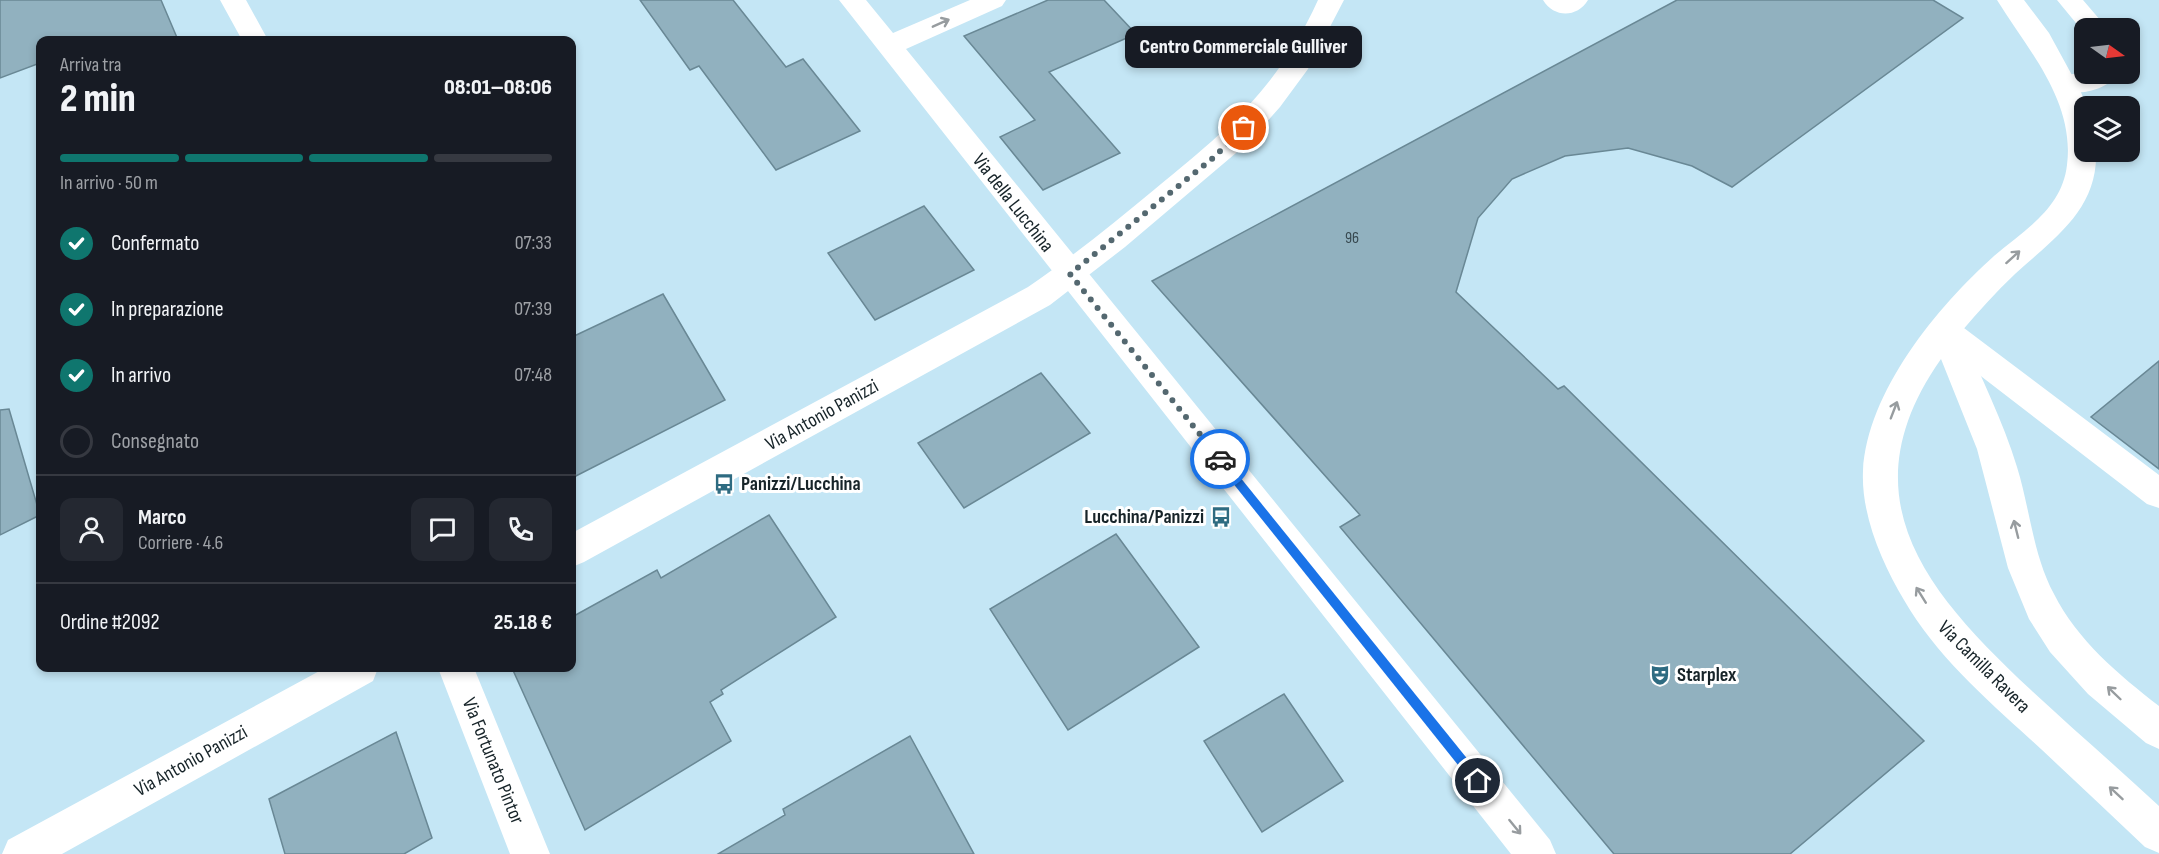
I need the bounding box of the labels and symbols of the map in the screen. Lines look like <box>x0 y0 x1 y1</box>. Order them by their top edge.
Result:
one-way arrow <box>931 17 949 28</box>
north arrow <box>2074 18 2140 84</box>
callout: Centro Commerciale Gulliver <box>1126 26 1362 68</box>
pin <box>1218 102 1269 153</box>
street label: Via della Lucchina <box>967 149 1059 257</box>
house number: 96 <box>1345 229 1359 248</box>
one-way arrow <box>2006 250 2021 264</box>
street label: Via Antonio Panizzi <box>761 374 883 456</box>
one-way arrow <box>1890 401 1901 420</box>
courier <box>1190 429 1250 489</box>
bus stop icon: Panizzi/Lucchina <box>712 472 736 496</box>
place label: Panizzi/Lucchina <box>741 472 861 496</box>
place label: Lucchina/Panizzi <box>1084 505 1204 529</box>
bus stop icon: Lucchina/Panizzi <box>1209 505 1233 529</box>
one-way arrow <box>2010 520 2021 539</box>
one-way arrow <box>1915 587 1927 604</box>
street label: Via Camilla Ravera <box>1933 616 2035 718</box>
theatre icon: Starplex <box>1648 663 1672 687</box>
place label: Starplex <box>1677 663 1737 687</box>
one-way arrow <box>2107 686 2122 700</box>
street label: Via Fortunato Pintor <box>457 694 529 828</box>
street label: Via Antonio Panizzi <box>130 720 252 802</box>
pin <box>1452 755 1503 806</box>
one-way arrow <box>2109 787 2124 801</box>
one-way arrow <box>1508 819 1521 835</box>

